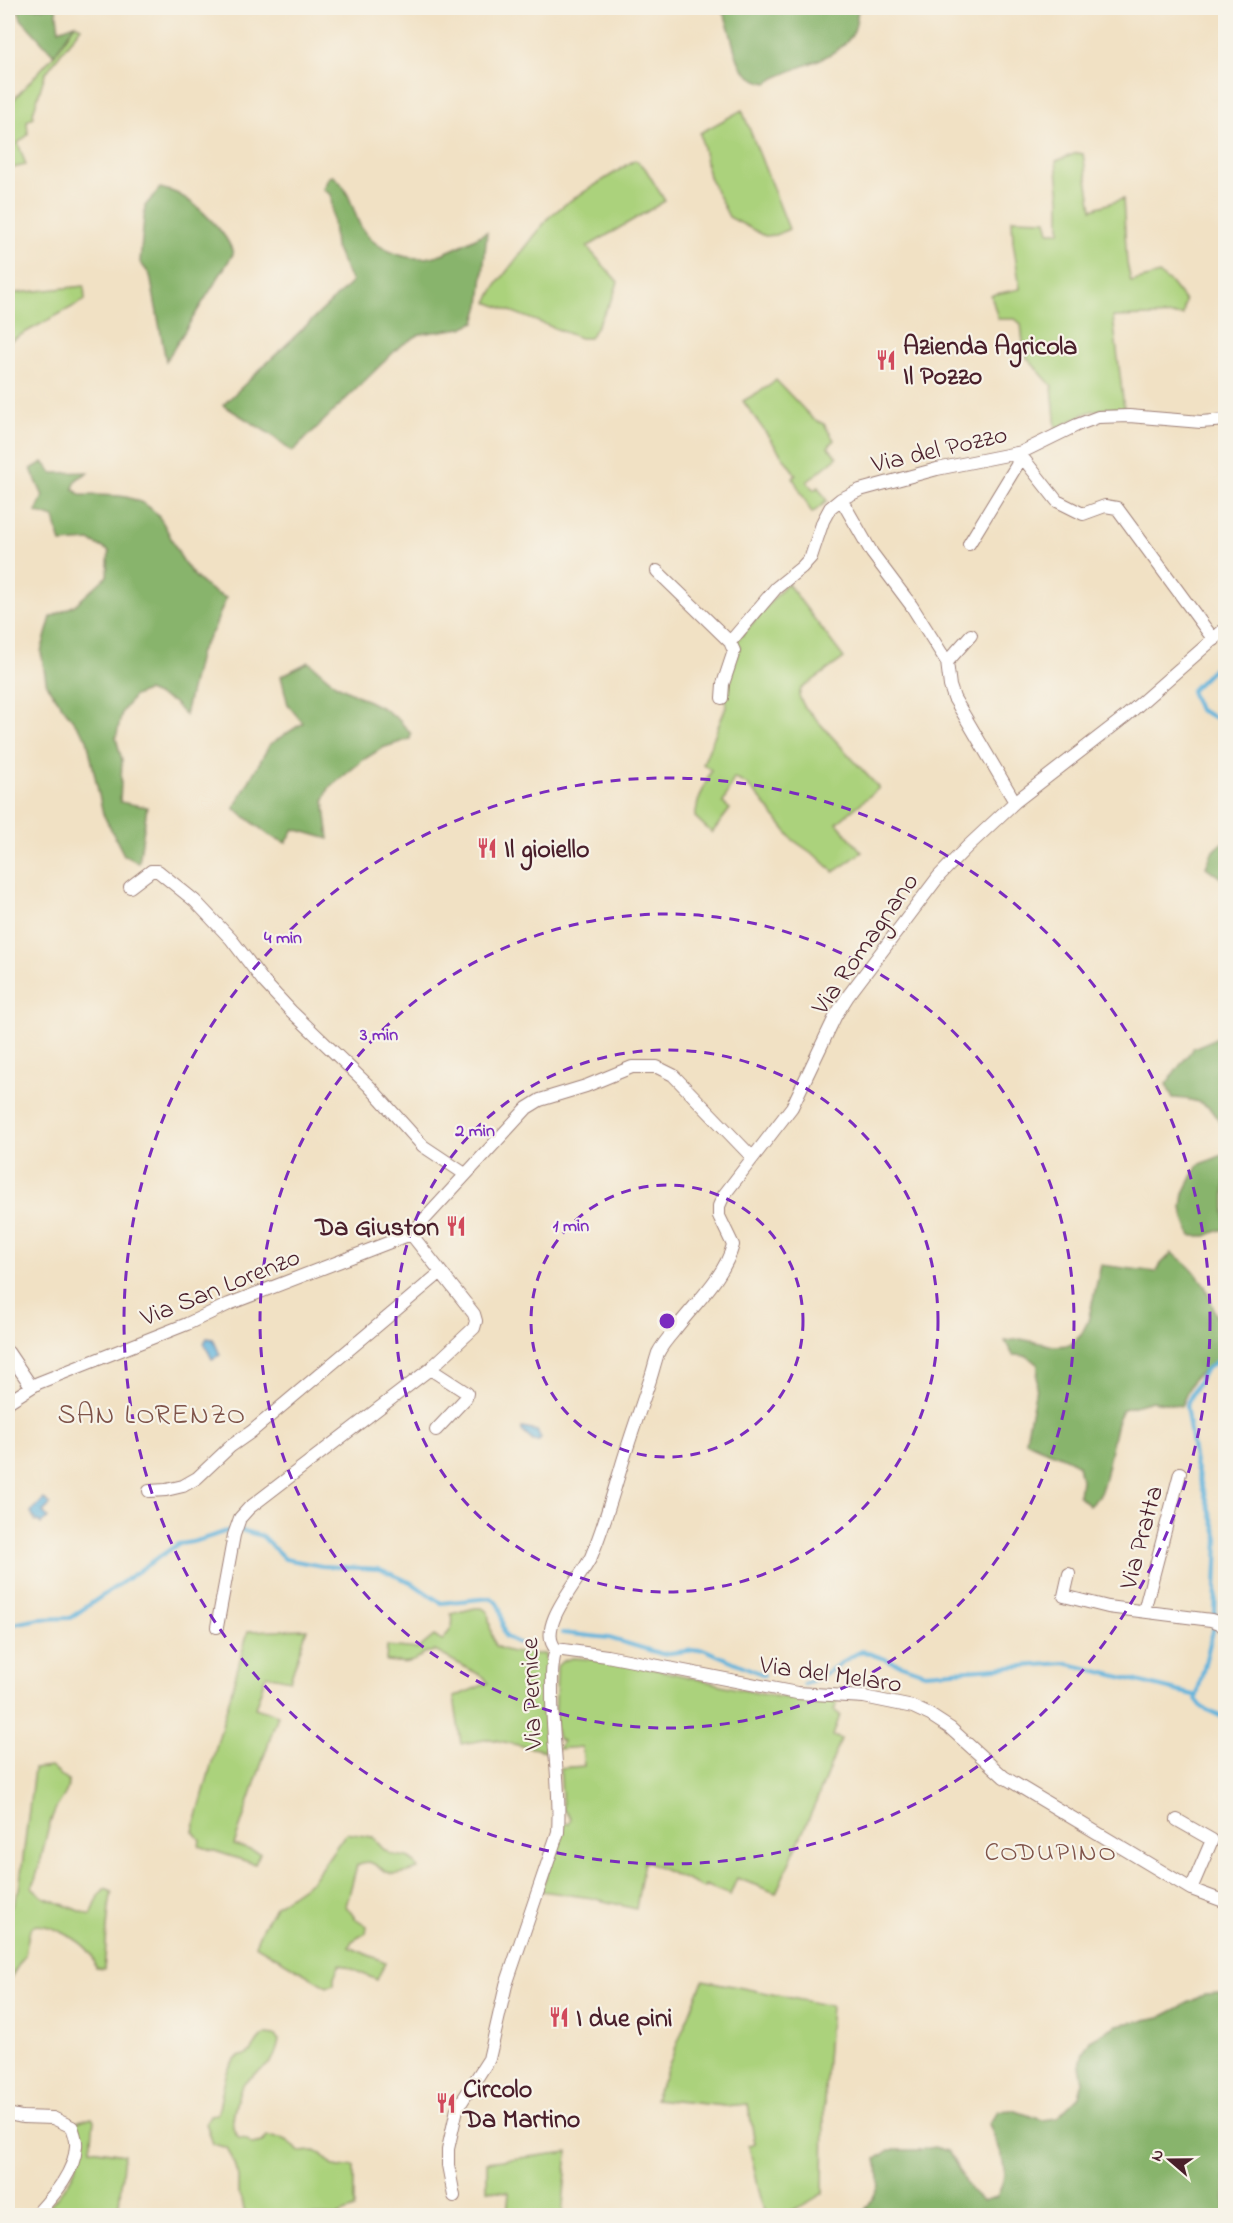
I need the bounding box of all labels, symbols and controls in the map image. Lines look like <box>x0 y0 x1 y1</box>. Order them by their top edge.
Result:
place label: Azienda Agricola Il Pozzo <box>903 329 1077 397</box>
restaurant icon: Azienda Agricola Il Pozzo <box>874 348 898 372</box>
street label: Via del Pozzo <box>867 417 1011 485</box>
place label: Il gioiello <box>504 832 589 871</box>
restaurant icon: Il gioiello <box>475 836 499 860</box>
street label: Via Romagnano <box>803 866 930 1024</box>
text: 4 min <box>264 926 302 952</box>
text: 3 min <box>359 1023 398 1049</box>
text: 2 min <box>454 1119 495 1145</box>
place label: Da Giuston <box>314 1210 439 1248</box>
restaurant icon: Da Giuston <box>444 1214 468 1238</box>
text: 1 min <box>553 1214 589 1240</box>
street label: Via San Lorenzo <box>135 1240 307 1338</box>
centre of rings <box>657 1311 677 1331</box>
district label: SAN LORENZO <box>57 1396 247 1437</box>
street label: Via Pratta <box>1111 1482 1175 1595</box>
street label: Via Pernice <box>512 1637 554 1752</box>
street label: Via del Melaro <box>756 1647 904 1705</box>
district label: CODUPINO <box>984 1834 1118 1873</box>
place label: I due pini <box>576 2001 673 2039</box>
restaurant icon: I due pini <box>547 2005 571 2029</box>
place label: Circolo Da Martino <box>462 2072 580 2140</box>
restaurant icon: Circolo Da Martino <box>434 2091 458 2115</box>
north arrow <box>1140 2130 1200 2190</box>
text: N <box>1145 2146 1171 2165</box>

